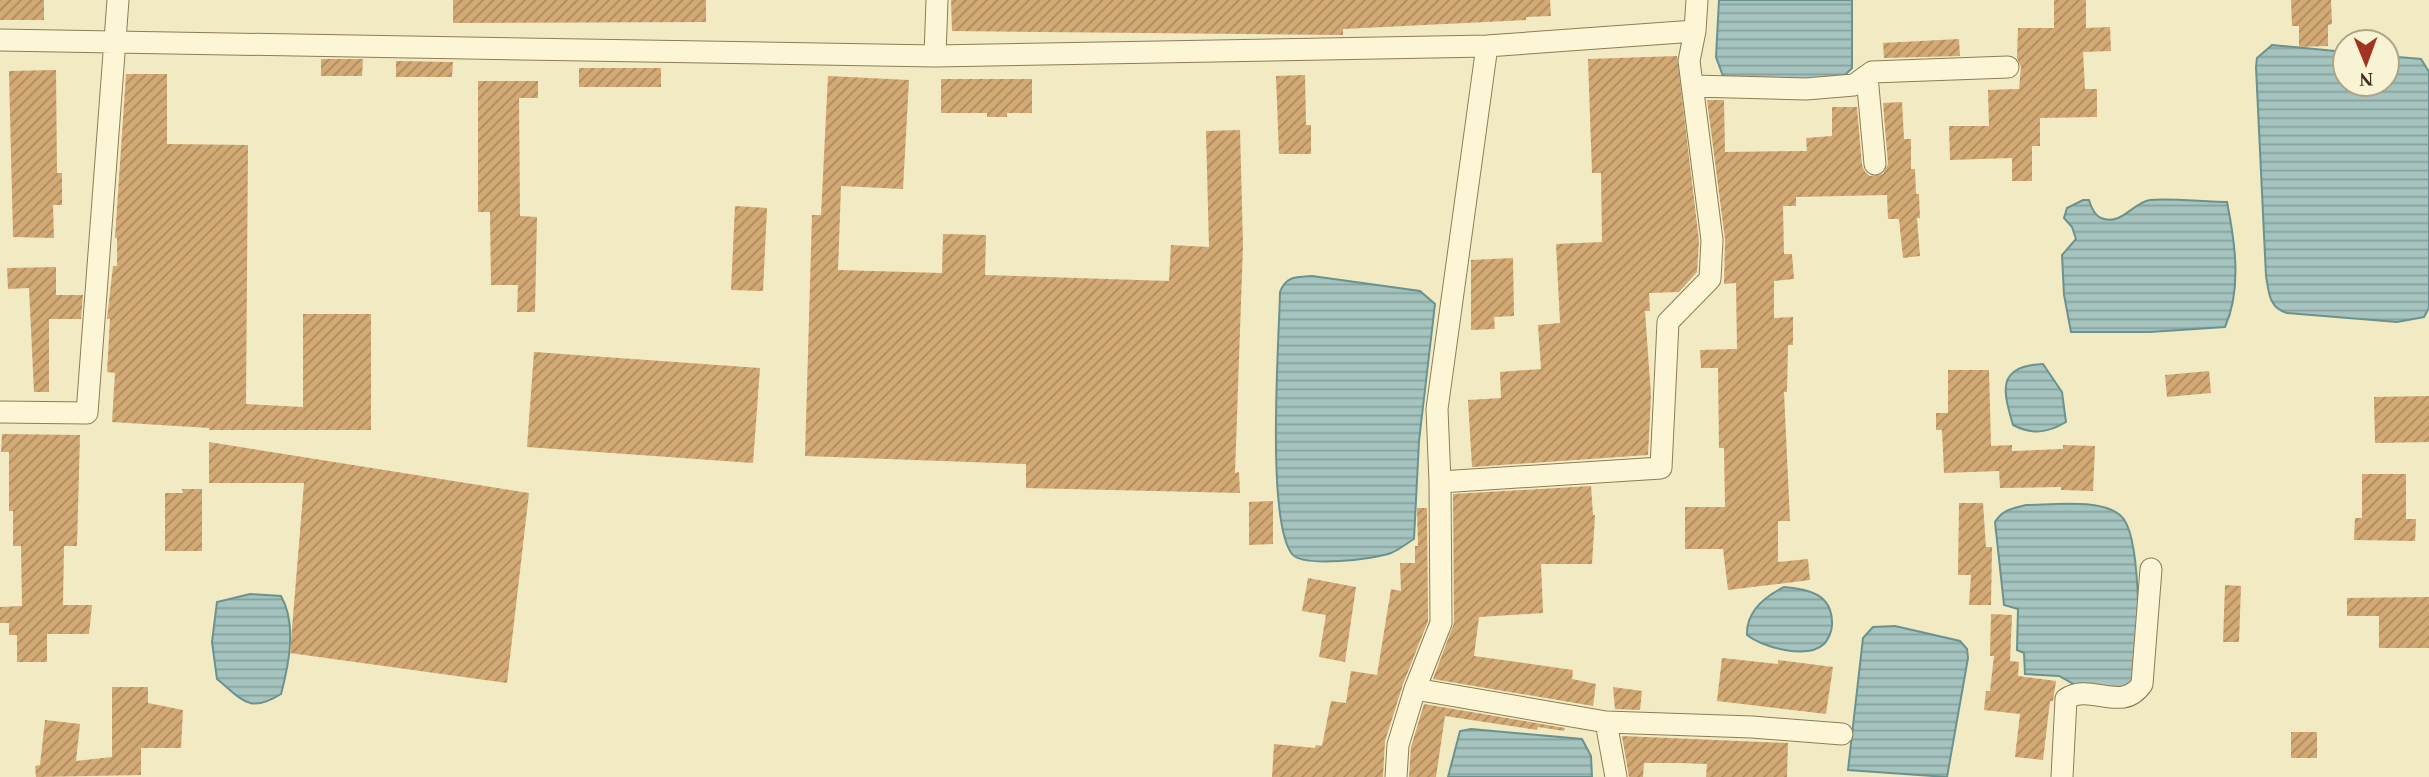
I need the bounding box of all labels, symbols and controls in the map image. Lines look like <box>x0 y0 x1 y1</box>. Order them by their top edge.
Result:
north arrow <box>2331 28 2401 98</box>
text: N <box>2359 69 2373 90</box>

